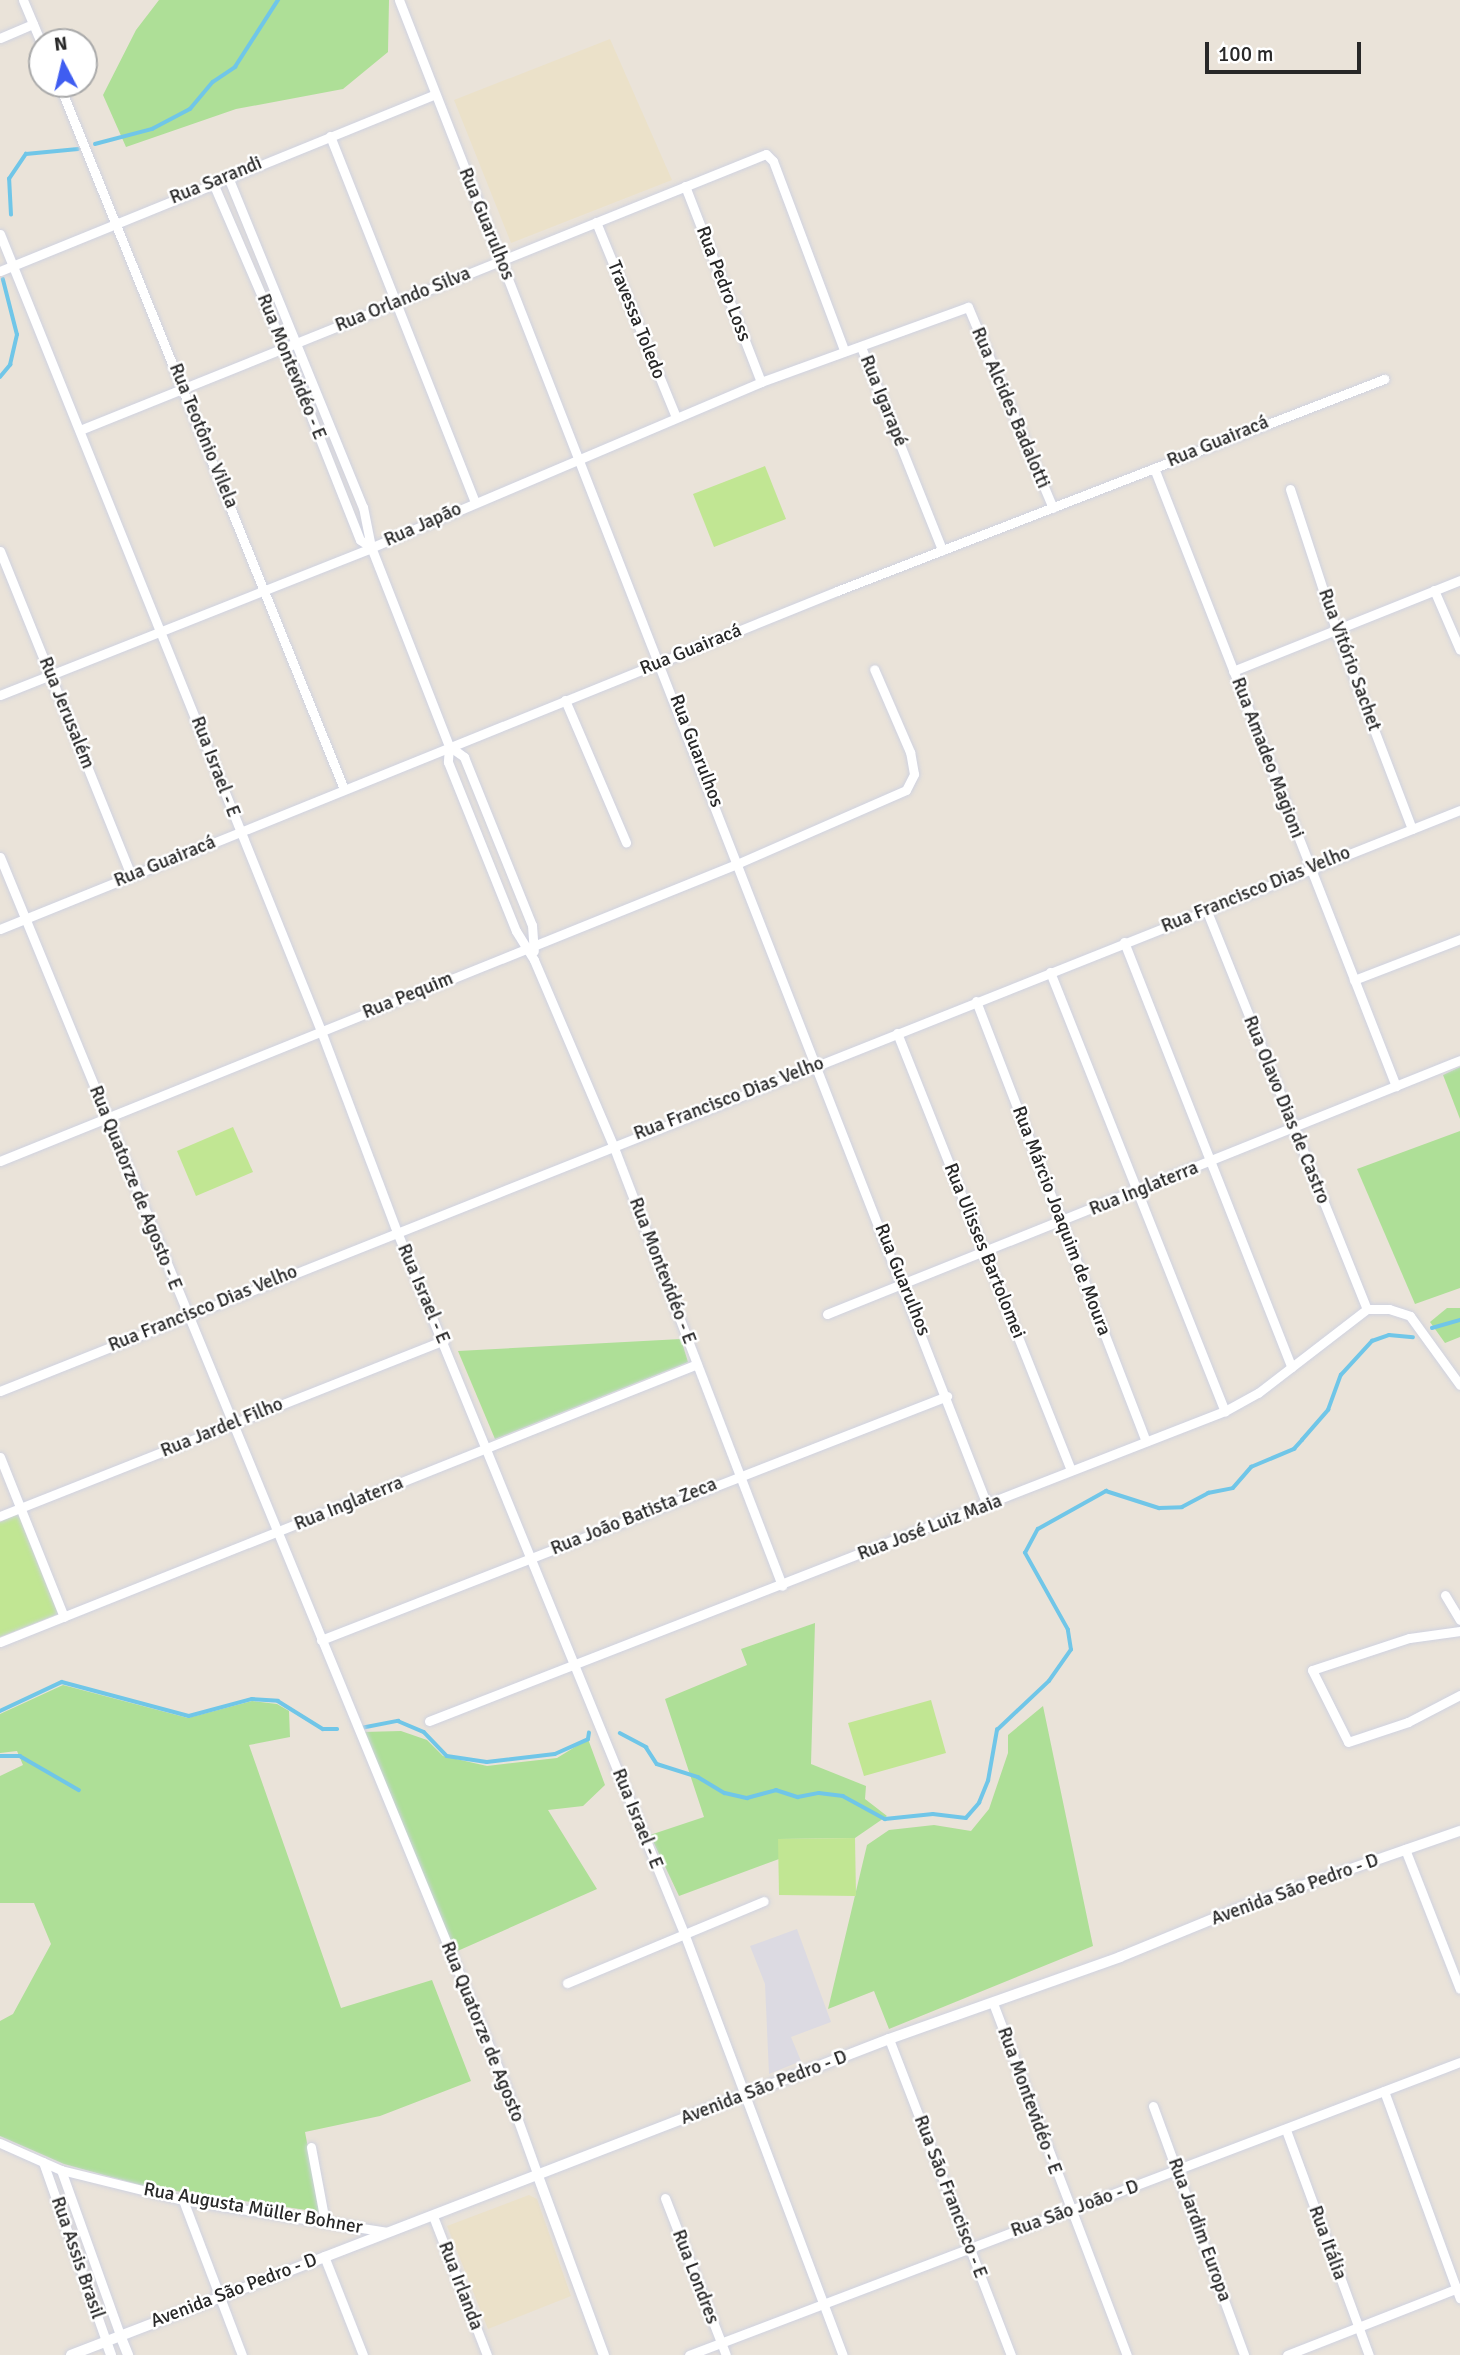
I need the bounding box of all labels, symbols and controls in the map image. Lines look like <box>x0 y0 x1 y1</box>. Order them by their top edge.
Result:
north arrow <box>28 28 98 98</box>
scale bar <box>1208 28 1364 72</box>
text: N <box>53 31 69 57</box>
text: 100 m <box>1218 41 1273 67</box>
street label: Rua Sarandi <box>167 152 265 210</box>
street label: Rua Guarulhos <box>453 165 519 283</box>
street label: Rua Pedro Loss <box>691 223 755 345</box>
street label: Travessa Toledo <box>602 258 670 382</box>
street label: Rua Orlando Silva <box>332 263 474 337</box>
street label: Rua Montevidéo - E <box>251 291 331 443</box>
street label: Rua Alcides Badalotti <box>966 324 1054 492</box>
street label: Rua Igarapé <box>854 352 912 450</box>
street label: Rua Teotônio Vilela <box>164 360 242 512</box>
street label: Rua Guairacá <box>1164 411 1272 473</box>
street label: Rua Japão <box>381 498 465 552</box>
street label: Rua Vitório Sachet <box>1313 586 1385 734</box>
street label: Rua Guairacá <box>637 619 745 681</box>
street label: Rua Jerusalém <box>33 654 99 772</box>
street label: Rua Amadeo Magioni <box>1226 674 1308 842</box>
street label: Rua Guarulhos <box>664 691 728 811</box>
street label: Rua Israel - E <box>185 713 245 821</box>
street label: Rua Guairacá <box>111 831 219 893</box>
street label: Rua Francisco Dias Velho <box>1158 842 1354 938</box>
street label: Rua Pequim <box>359 968 457 1024</box>
street label: Rua Olavo Dias de Castro <box>1238 1013 1334 1207</box>
street label: Rua Francisco Dias Velho <box>631 1052 827 1146</box>
street label: Rua Quatorze de Agosto - E <box>84 1082 186 1294</box>
street label: Rua Márcio Joaquim de Moura <box>1007 1103 1115 1339</box>
street label: Rua Inglaterra <box>1086 1157 1202 1221</box>
street label: Rua Ulisses Bartolomei <box>938 1160 1030 1342</box>
street label: Rua Montevidéo - E <box>624 1194 700 1348</box>
street label: Rua Guarulhos <box>869 1221 935 1339</box>
street label: Rua Israel - E <box>392 1241 454 1347</box>
street label: Rua Francisco Dias Velho <box>105 1261 301 1357</box>
street label: Rua Jardel Filho <box>158 1393 286 1463</box>
street label: Rua Inglaterra <box>291 1472 407 1536</box>
street label: Rua João Batista Zeca <box>548 1473 720 1561</box>
street label: Rua José Luiz Maia <box>855 1490 1005 1566</box>
street label: Rua Israel - E <box>607 1765 667 1873</box>
street label: Avenida São Pedro - D <box>1208 1849 1382 1931</box>
street label: Rua Quatorze de Agosto <box>435 1938 529 2126</box>
street label: Rua Montevidéo - E <box>992 2024 1066 2178</box>
street label: Avenida São Pedro - D <box>678 2046 850 2130</box>
street label: Rua São Francisco - E <box>908 2112 992 2282</box>
street label: Rua Jardim Europa <box>1162 2155 1236 2305</box>
street label: Rua São João - D <box>1008 2175 1142 2243</box>
street label: Rua Augusta Müller Bohner <box>142 2179 364 2239</box>
street label: Rua Assis Brasil <box>45 2194 109 2322</box>
street label: Rua Itália <box>1303 2203 1351 2283</box>
street label: Rua Londres <box>667 2227 723 2327</box>
street label: Rua Irlanda <box>433 2238 487 2334</box>
street label: Avenida São Pedro - D <box>148 2249 320 2333</box>

